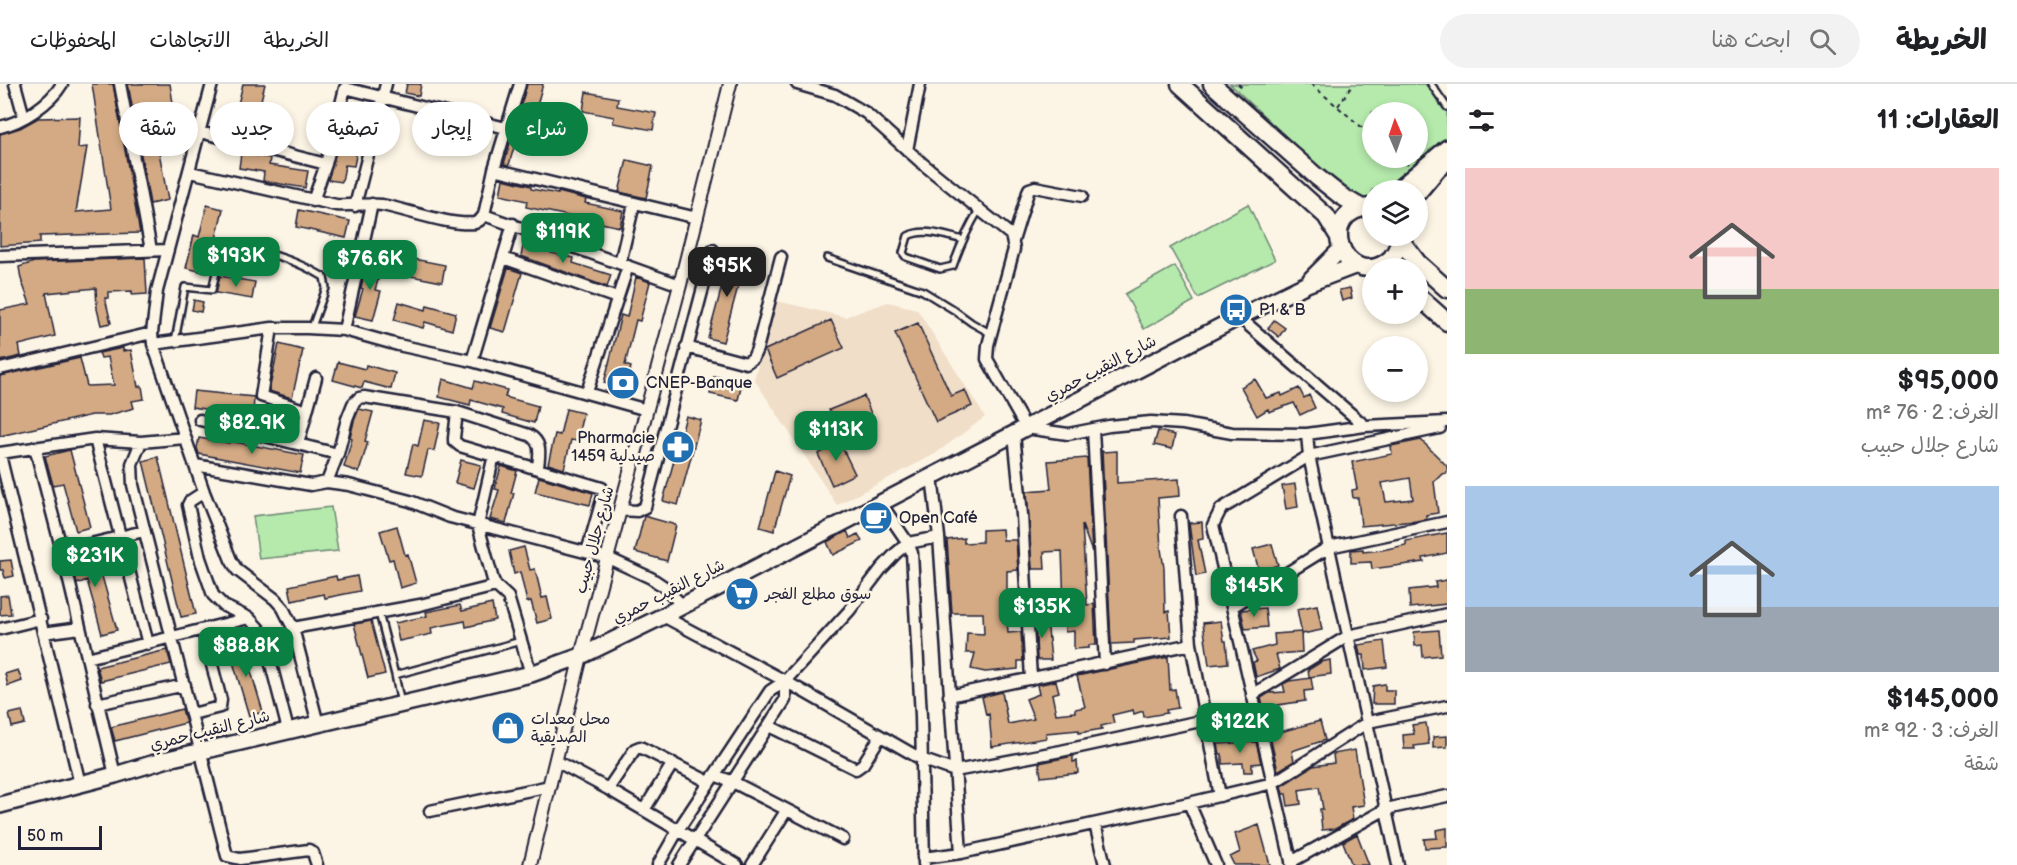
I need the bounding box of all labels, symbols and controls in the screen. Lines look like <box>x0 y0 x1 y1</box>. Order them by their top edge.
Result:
search box <box>1440 14 1860 68</box>
text: الخريطة <box>1896 24 1987 57</box>
icon: search <box>1806 25 1839 58</box>
text: ابحث هنا <box>1711 27 1791 54</box>
text: المحفوظات <box>30 28 116 53</box>
text: الاتجاهات <box>149 28 231 53</box>
text: الخريطة <box>264 28 329 53</box>
chip: شقة <box>119 102 198 156</box>
chip: جديد <box>210 102 294 156</box>
chip: تصفية <box>306 102 400 156</box>
chip: إيجار <box>412 102 493 156</box>
chip: شراء <box>505 102 588 156</box>
north arrow <box>1362 102 1428 168</box>
map controls <box>1362 102 1428 402</box>
icon: filters <box>1465 104 1498 137</box>
text: العقارات: 11 <box>1877 105 1999 136</box>
button: layers <box>1362 180 1428 246</box>
icon: home <box>1678 207 1786 315</box>
pin: $119K <box>521 213 605 264</box>
text: $119K <box>535 220 591 244</box>
pin: $193K <box>194 237 278 288</box>
pin: $76.6K <box>321 240 419 291</box>
text: $193K <box>207 244 265 268</box>
text: $76.6K <box>337 247 403 271</box>
pin: $95K <box>691 247 763 298</box>
text: $95K <box>702 254 752 278</box>
button: + <box>1362 258 1428 324</box>
bus stop icon: P1 & B <box>1218 292 1254 328</box>
place label: P1 & B <box>1259 301 1306 320</box>
street label: شارع النقيب حمري <box>1042 332 1160 407</box>
button: − <box>1362 336 1428 402</box>
bank icon: CNEP-Banque <box>605 365 641 401</box>
text: $95,000 <box>1897 366 1999 397</box>
place label: CNEP-Banque <box>646 374 753 393</box>
text: الغرف: 2 · 76 m² <box>1866 401 1999 425</box>
pin: $82.9K <box>203 404 301 455</box>
text: $82.9K <box>219 411 285 435</box>
pin: $113K <box>794 411 878 462</box>
text: $113K <box>808 418 864 442</box>
place label: Pharmacie 1459 صيدلية <box>571 429 656 466</box>
pharmacy icon: Pharmacie 1459 صيدلية <box>660 429 696 465</box>
text: شارع جلال حبيب <box>1861 434 1999 458</box>
street label: شارع جلال حبيب <box>572 484 619 596</box>
cafe icon: Open Café <box>858 500 894 536</box>
place label: Open Café <box>899 509 978 528</box>
icon: home <box>1678 525 1786 633</box>
pin: $231K <box>53 537 137 588</box>
text: $231K <box>66 544 124 568</box>
street label: شارع النقيب حمري <box>610 556 729 629</box>
pin: $145K <box>1212 567 1296 618</box>
text: $145K <box>1225 574 1283 598</box>
supermarket icon: سوق مطلع الفجر <box>724 576 760 612</box>
place label: سوق مطلع الفجر <box>763 585 871 605</box>
pin: $135K <box>1000 588 1084 639</box>
text: $135K <box>1013 595 1071 619</box>
pin: $88.8K <box>197 627 295 678</box>
text: $88.8K <box>212 634 280 658</box>
text: $145,000 <box>1886 684 1999 715</box>
pin: $122K <box>1198 703 1282 754</box>
street label: شارع النقيب حمري <box>148 707 272 756</box>
shop icon: محل معدات الصديقية <box>490 710 526 746</box>
place label: محل معدات الصديقية <box>531 710 610 747</box>
text: $122K <box>1210 710 1270 734</box>
text: الغرف: 3 · 92 m² <box>1864 719 1999 743</box>
text: شقة <box>1964 752 1999 776</box>
scale bar <box>18 823 102 850</box>
text: 50 m <box>27 827 63 846</box>

